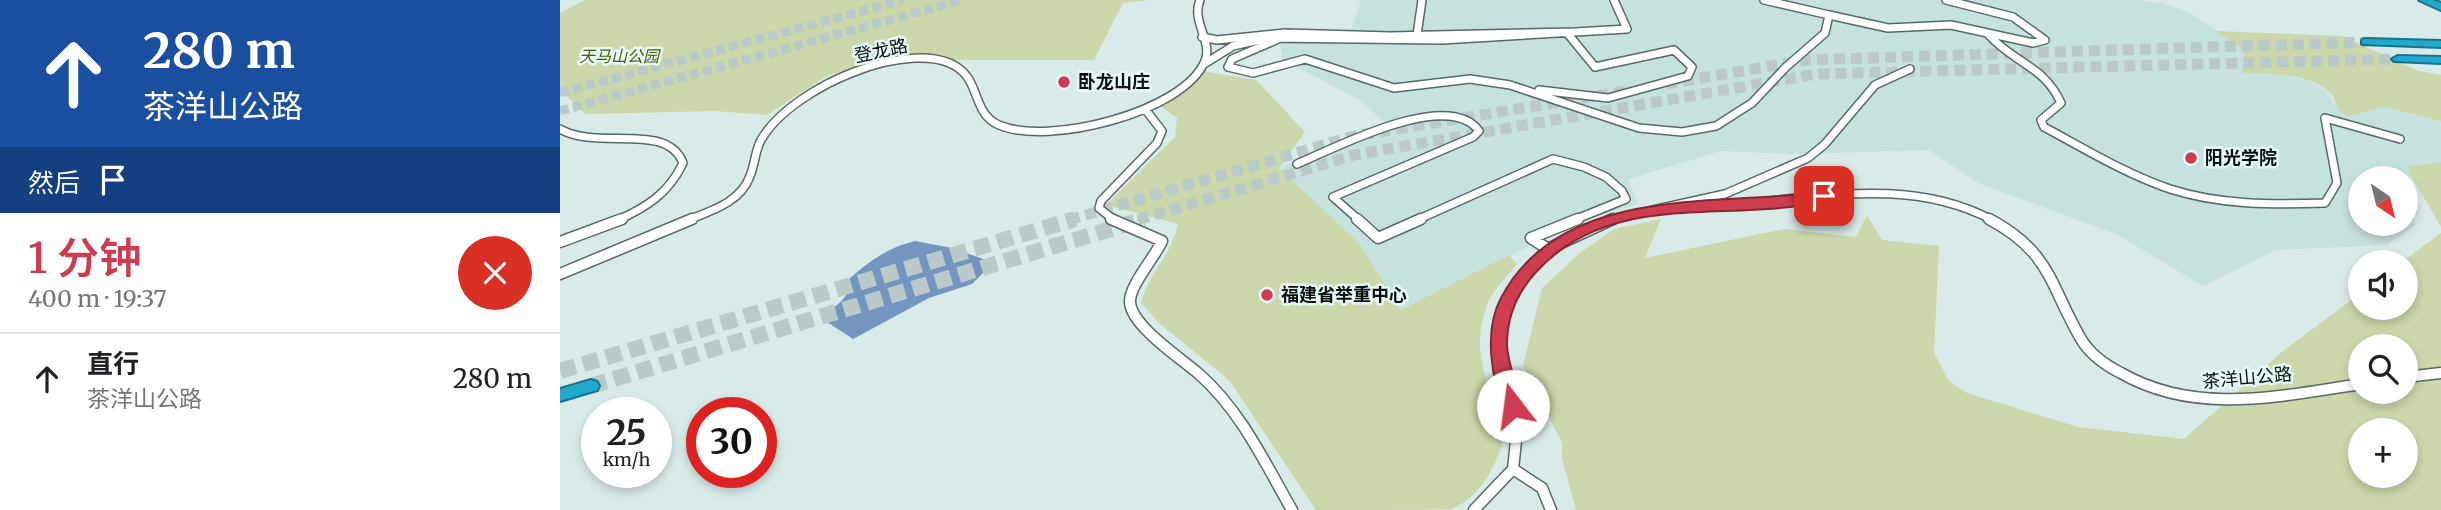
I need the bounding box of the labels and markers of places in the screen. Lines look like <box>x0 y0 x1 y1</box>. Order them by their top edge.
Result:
place label: 卧龙山庄 <box>1078 70 1150 93</box>
marker: 卧龙山庄 <box>1056 74 1072 90</box>
place label: 阳光学院 <box>2205 146 2277 169</box>
marker: 阳光学院 <box>2183 150 2199 166</box>
pin <box>1794 166 1854 226</box>
place label: 福建省举重中心 <box>1281 283 1407 306</box>
marker: 福建省举重中心 <box>1259 287 1275 303</box>

